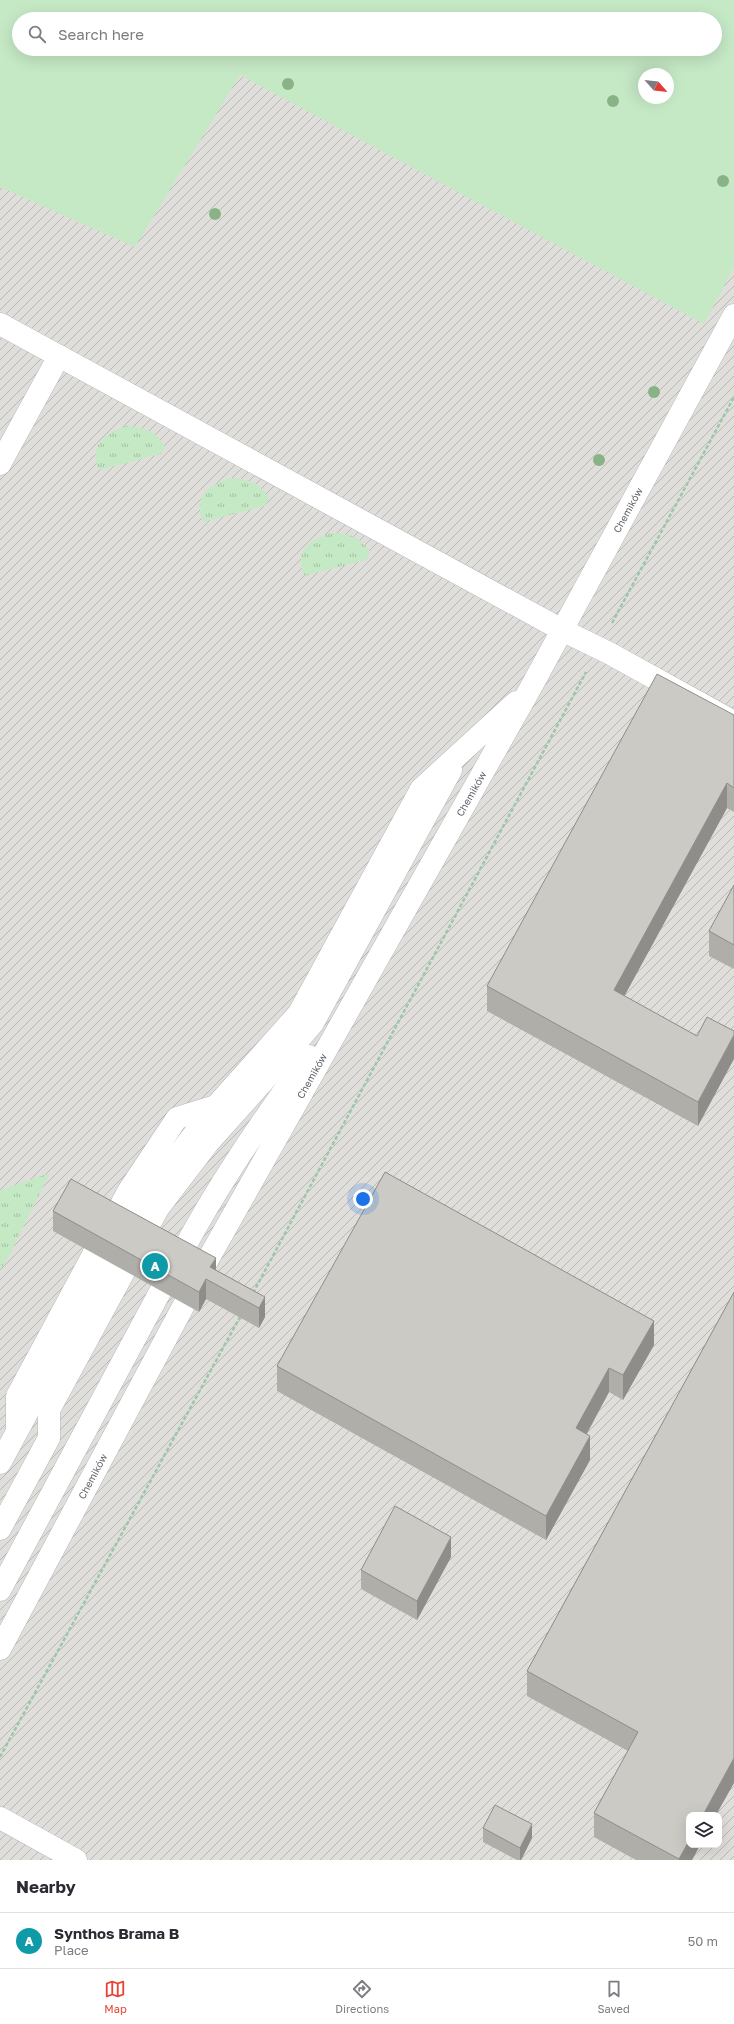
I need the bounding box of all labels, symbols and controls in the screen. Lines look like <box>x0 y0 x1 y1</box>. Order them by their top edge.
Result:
search box <box>12 12 722 56</box>
icon: search <box>26 23 48 45</box>
text: Search here <box>58 25 144 43</box>
north arrow <box>638 68 674 104</box>
street label: Chemików <box>610 485 645 535</box>
street label: Chemików <box>453 769 488 818</box>
street label: Chemików <box>294 1051 329 1100</box>
your location <box>353 1189 373 1209</box>
pin: A <box>142 1251 168 1281</box>
street label: Chemików <box>75 1451 109 1501</box>
map controls <box>686 1812 722 1848</box>
button: layers <box>686 1812 722 1848</box>
text: Nearby <box>16 1876 76 1897</box>
text: Synthos Brama B <box>54 1924 179 1942</box>
text: A <box>24 1933 34 1949</box>
text: 50 m <box>688 1933 718 1949</box>
text: Place <box>54 1942 89 1958</box>
tab: Map <box>104 1978 127 2015</box>
tab: Directions <box>335 1978 389 2015</box>
tab: Saved <box>598 1978 630 2015</box>

